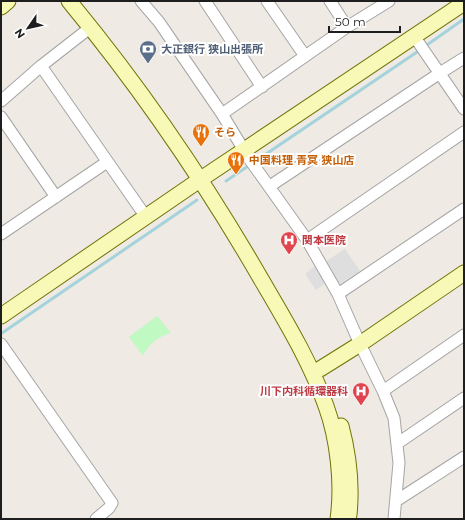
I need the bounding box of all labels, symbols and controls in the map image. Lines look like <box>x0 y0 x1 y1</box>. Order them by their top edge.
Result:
north arrow <box>8 8 48 48</box>
scale bar <box>329 8 400 34</box>
text: 50 m <box>335 14 366 29</box>
text: N <box>11 26 28 41</box>
bank icon: 大正銀行 狭山出張所 <box>138 39 158 64</box>
place label: 大正銀行 狭山出張所 <box>161 42 263 56</box>
restaurant icon: そら <box>191 122 211 147</box>
place label: そら <box>214 125 236 139</box>
restaurant icon: 中国料理 青冥 狭山店 <box>226 150 246 175</box>
place label: 中国料理 青冥 狭山店 <box>249 153 354 167</box>
hospital icon: 関本医院 <box>279 230 299 255</box>
place label: 関本医院 <box>302 233 346 247</box>
hospital icon: 川下内科循環器科 <box>351 381 371 406</box>
place label: 川下内科循環器科 <box>260 384 348 398</box>

